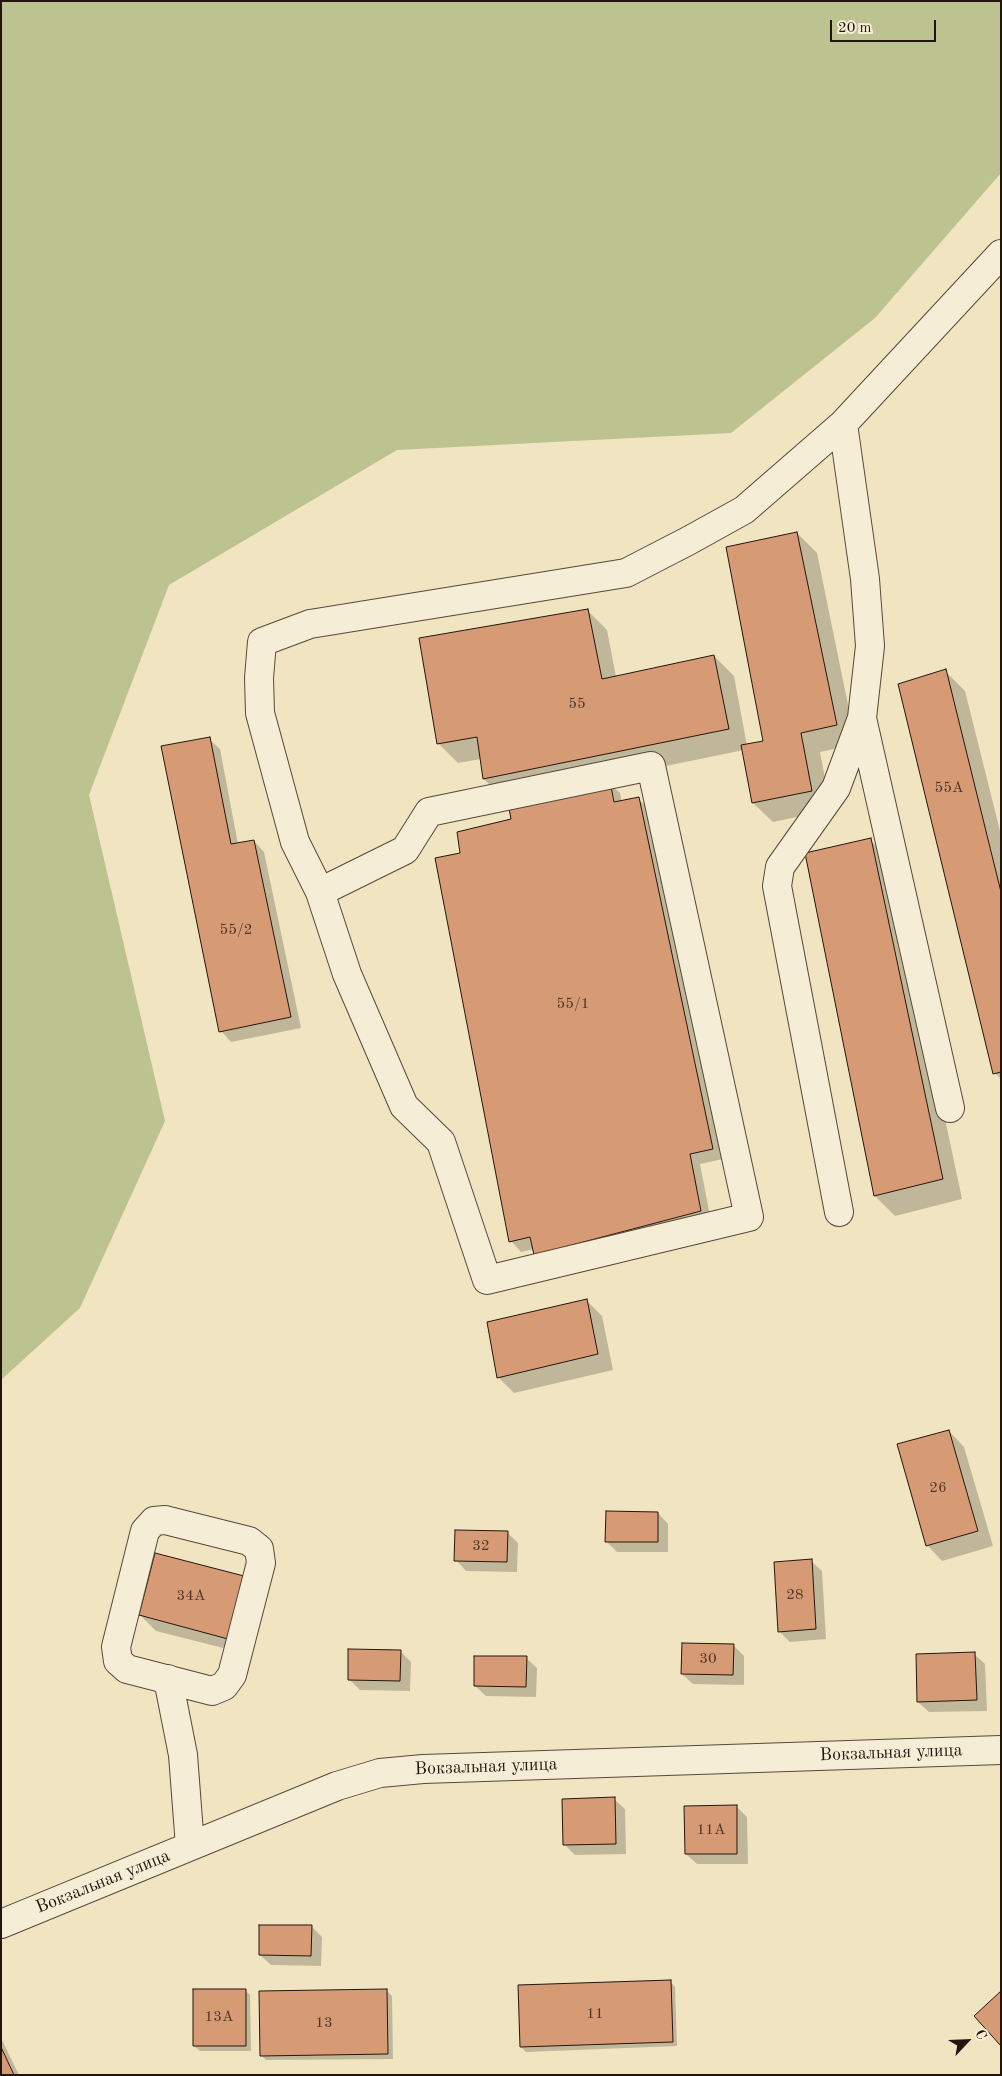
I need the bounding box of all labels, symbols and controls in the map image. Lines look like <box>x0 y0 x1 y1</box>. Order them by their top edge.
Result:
scale bar <box>832 10 938 42</box>
text: 20 m <box>838 21 872 36</box>
house number: 55 <box>568 695 586 713</box>
house number: 55А <box>935 779 963 797</box>
house number: 55/2 <box>220 921 252 939</box>
house number: 55/1 <box>557 995 589 1013</box>
house number: 26 <box>929 1479 947 1497</box>
house number: 32 <box>472 1537 490 1555</box>
house number: 28 <box>786 1586 804 1604</box>
house number: 34А <box>177 1587 205 1605</box>
house number: 30 <box>699 1650 717 1668</box>
street label: Вокзальная улица <box>819 1740 963 1766</box>
street label: Вокзальная улица <box>414 1754 558 1780</box>
house number: 11А <box>697 1821 725 1839</box>
street label: Вокзальная улица <box>33 1845 173 1919</box>
house number: 11 <box>586 2005 604 2023</box>
house number: 13А <box>205 2008 233 2026</box>
house number: 13 <box>315 2014 333 2032</box>
north arrow <box>942 2016 992 2066</box>
text: С <box>972 2028 989 2042</box>

